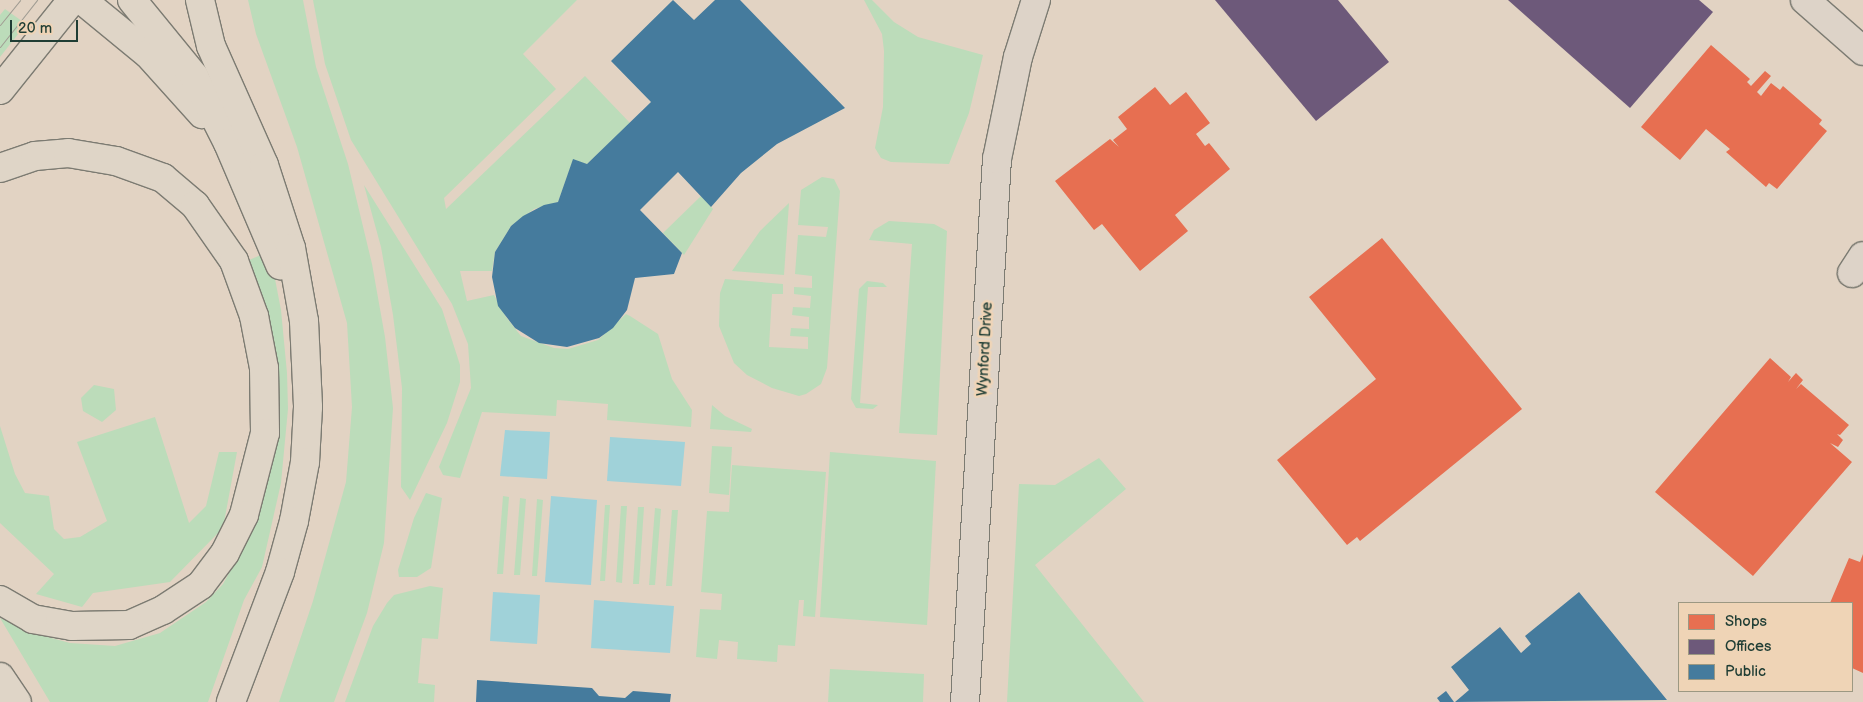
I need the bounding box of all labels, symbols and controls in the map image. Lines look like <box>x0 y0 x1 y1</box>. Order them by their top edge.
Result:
scale bar <box>12 10 80 42</box>
text: 20 m <box>18 19 52 38</box>
street label: Wynford Drive <box>974 301 996 397</box>
legend <box>1678 602 1853 692</box>
text: Shops <box>1725 612 1767 631</box>
text: Offices <box>1725 637 1771 656</box>
text: Public <box>1725 662 1766 681</box>

